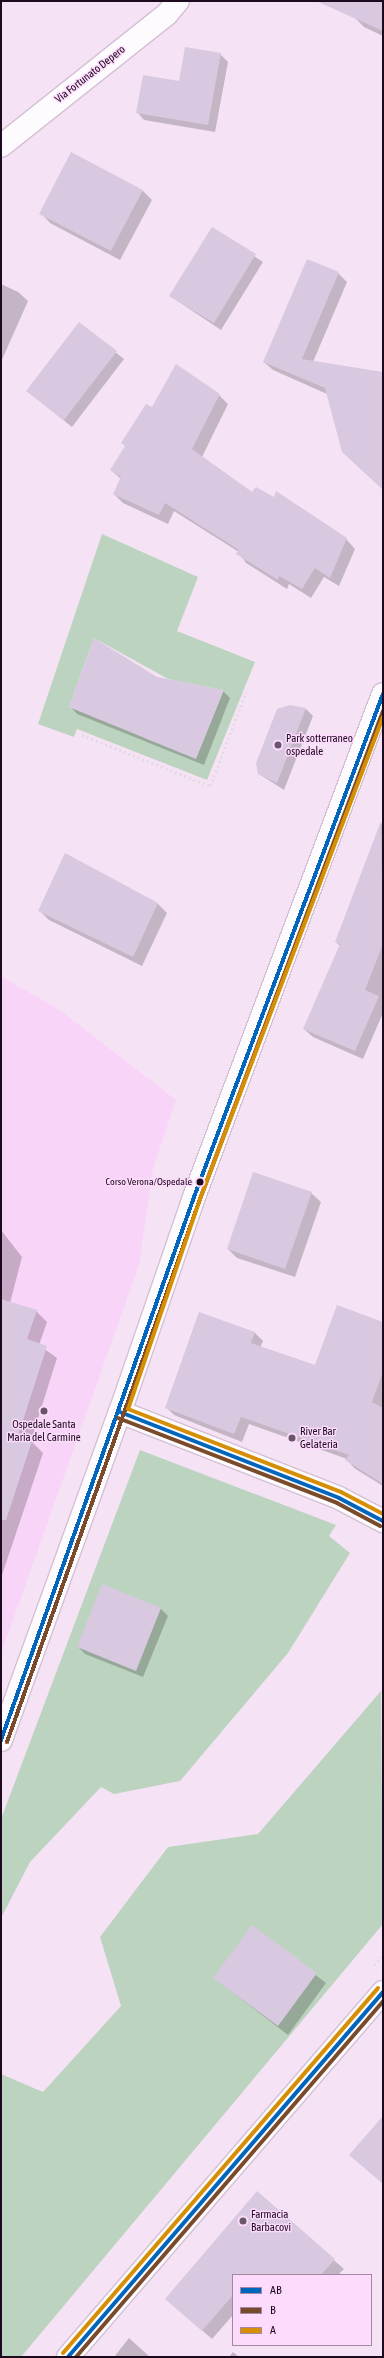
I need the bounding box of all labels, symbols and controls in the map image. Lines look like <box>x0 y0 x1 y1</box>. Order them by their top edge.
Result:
street label: Via Fortunato Depero <box>52 42 128 106</box>
place label: Park sotterraneo ospedale <box>286 732 353 758</box>
marker: Park sotterraneo ospedale <box>273 740 283 750</box>
place label: Corso Verona/Ospedale <box>106 1176 192 1188</box>
marker: Corso Verona/Ospedale <box>195 1177 205 1187</box>
marker: Ospedale Santa Maria del Carmine <box>38 1405 50 1417</box>
place label: Ospedale Santa Maria del Carmine <box>7 1418 81 1444</box>
place label: River Bar Gelateria <box>300 1425 338 1451</box>
marker: River Bar Gelateria <box>287 1433 297 1443</box>
place label: Farmacia Barbacovi <box>251 2208 291 2234</box>
marker: Farmacia Barbacovi <box>238 2216 248 2226</box>
legend <box>232 2274 372 2346</box>
text: AB <box>270 2283 282 2297</box>
text: B <box>270 2303 276 2317</box>
text: A <box>270 2323 276 2337</box>

